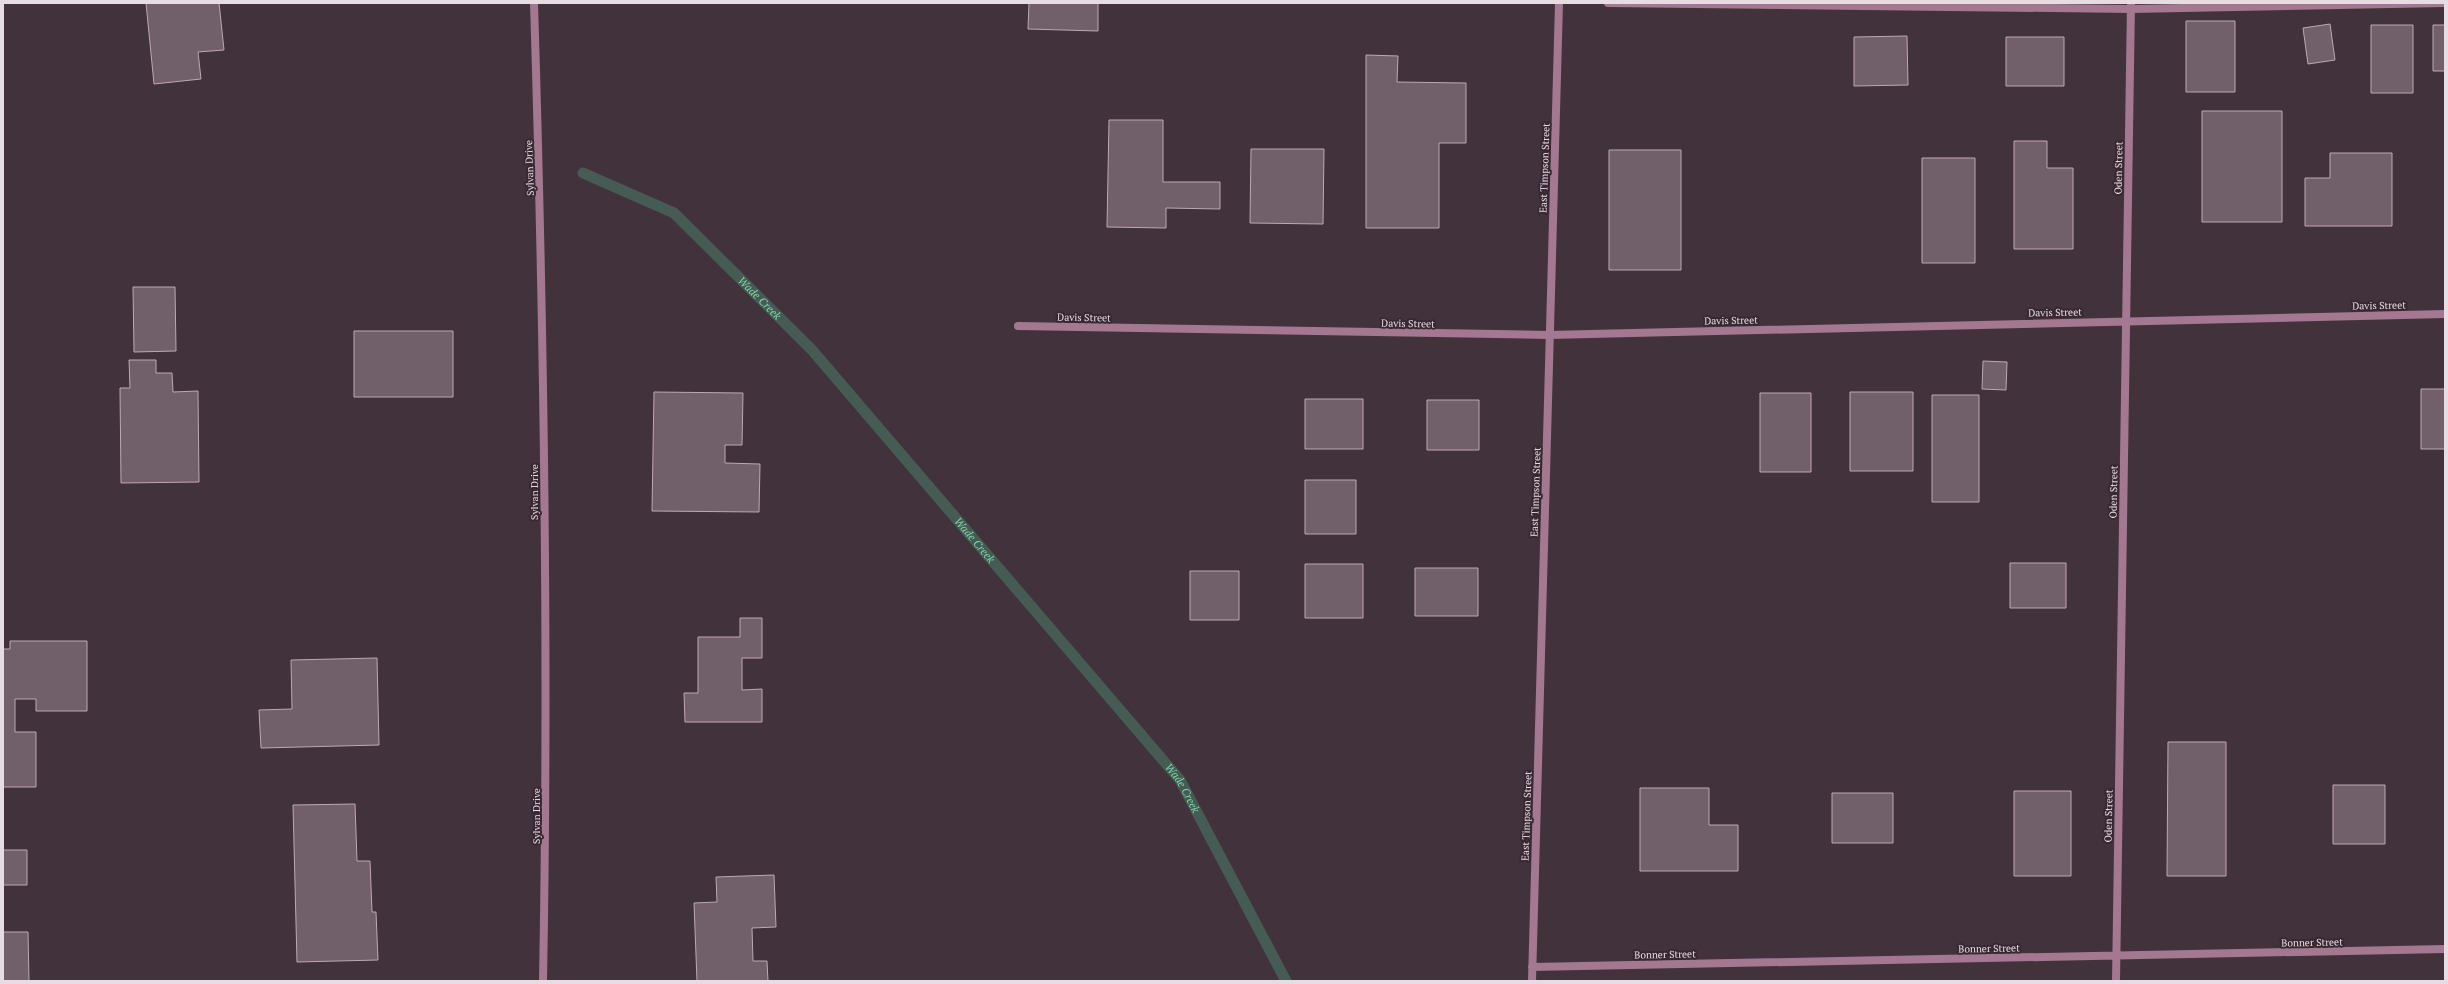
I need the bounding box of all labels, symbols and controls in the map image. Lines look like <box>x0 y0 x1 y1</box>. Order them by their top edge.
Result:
street label: East Timpson Street <box>1536 123 1553 213</box>
street label: Sylvan Drive <box>522 140 537 196</box>
street label: Oden Street <box>2112 141 2125 195</box>
water label: Wade Creek <box>735 273 785 323</box>
street label: Davis Street <box>2352 299 2406 312</box>
street label: Davis Street <box>2028 306 2082 319</box>
street label: Davis Street <box>1057 311 1111 324</box>
street label: Davis Street <box>1704 314 1758 327</box>
street label: Davis Street <box>1381 317 1435 330</box>
street label: East Timpson Street <box>1527 447 1544 537</box>
street label: Sylvan Drive <box>528 464 541 520</box>
street label: Oden Street <box>2107 465 2120 519</box>
water label: Wade Creek <box>951 514 999 566</box>
water label: Wade Creek <box>1162 760 1203 816</box>
street label: East Timpson Street <box>1518 771 1535 861</box>
street label: Sylvan Drive <box>530 788 543 844</box>
street label: Oden Street <box>2102 789 2115 843</box>
street label: Bonner Street <box>2281 935 2343 950</box>
street label: Bonner Street <box>1958 941 2020 956</box>
street label: Bonner Street <box>1634 947 1696 962</box>

